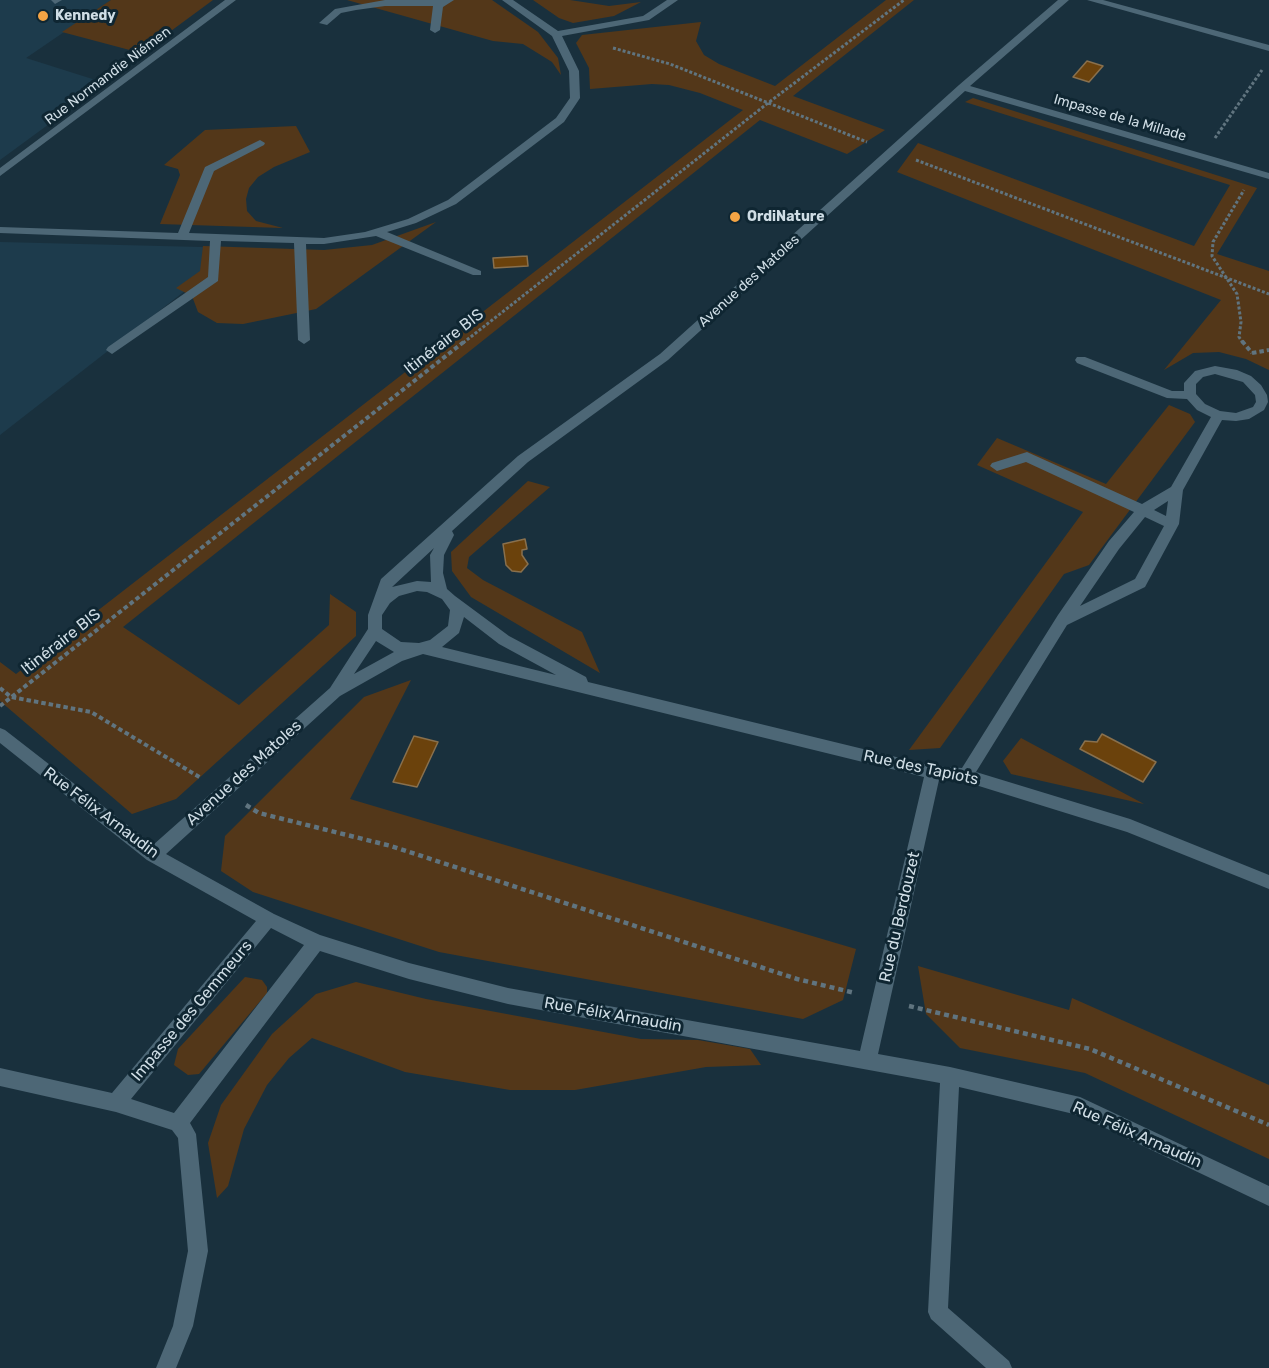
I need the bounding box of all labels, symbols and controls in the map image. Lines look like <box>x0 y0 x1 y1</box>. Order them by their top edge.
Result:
place label: Kennedy <box>55 8 116 24</box>
marker: Kennedy <box>36 9 50 23</box>
street label: Rue Normandie Niémen <box>42 23 174 129</box>
street label: Impasse de la Millade <box>1052 91 1188 145</box>
place label: OrdiNature <box>747 209 824 225</box>
marker: OrdiNature <box>728 210 742 224</box>
street label: Avenue des Matoles <box>695 231 803 331</box>
street label: Itinéraire BIS <box>400 305 488 379</box>
street label: Itinéraire BIS <box>17 605 105 679</box>
street label: Avenue des Matoles <box>182 716 306 830</box>
street label: Rue des Tapiots <box>862 746 980 790</box>
street label: Rue Félix Arnaudin <box>40 763 162 863</box>
street label: Rue du Berdouzet <box>876 850 924 984</box>
street label: Impasse des Gemmeurs <box>127 937 257 1085</box>
street label: Rue Félix Arnaudin <box>543 993 683 1037</box>
street label: Rue Félix Arnaudin <box>1069 1098 1205 1172</box>

